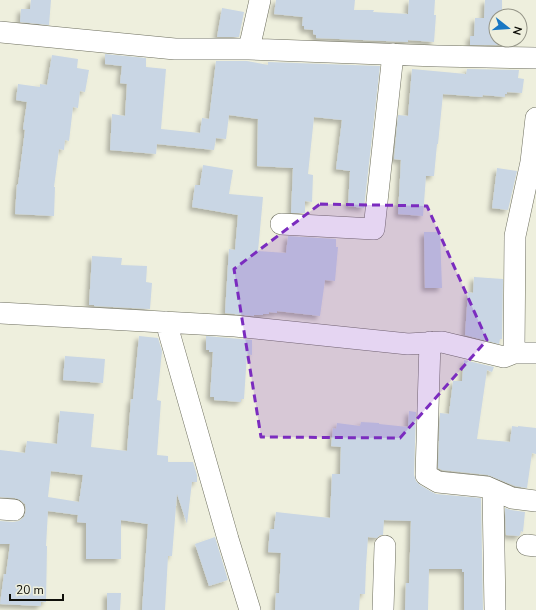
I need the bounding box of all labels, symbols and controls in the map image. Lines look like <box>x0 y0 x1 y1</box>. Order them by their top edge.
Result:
north arrow <box>488 8 528 48</box>
text: N <box>509 25 525 37</box>
scale bar <box>10 576 63 602</box>
text: 20 m <box>16 582 44 598</box>

